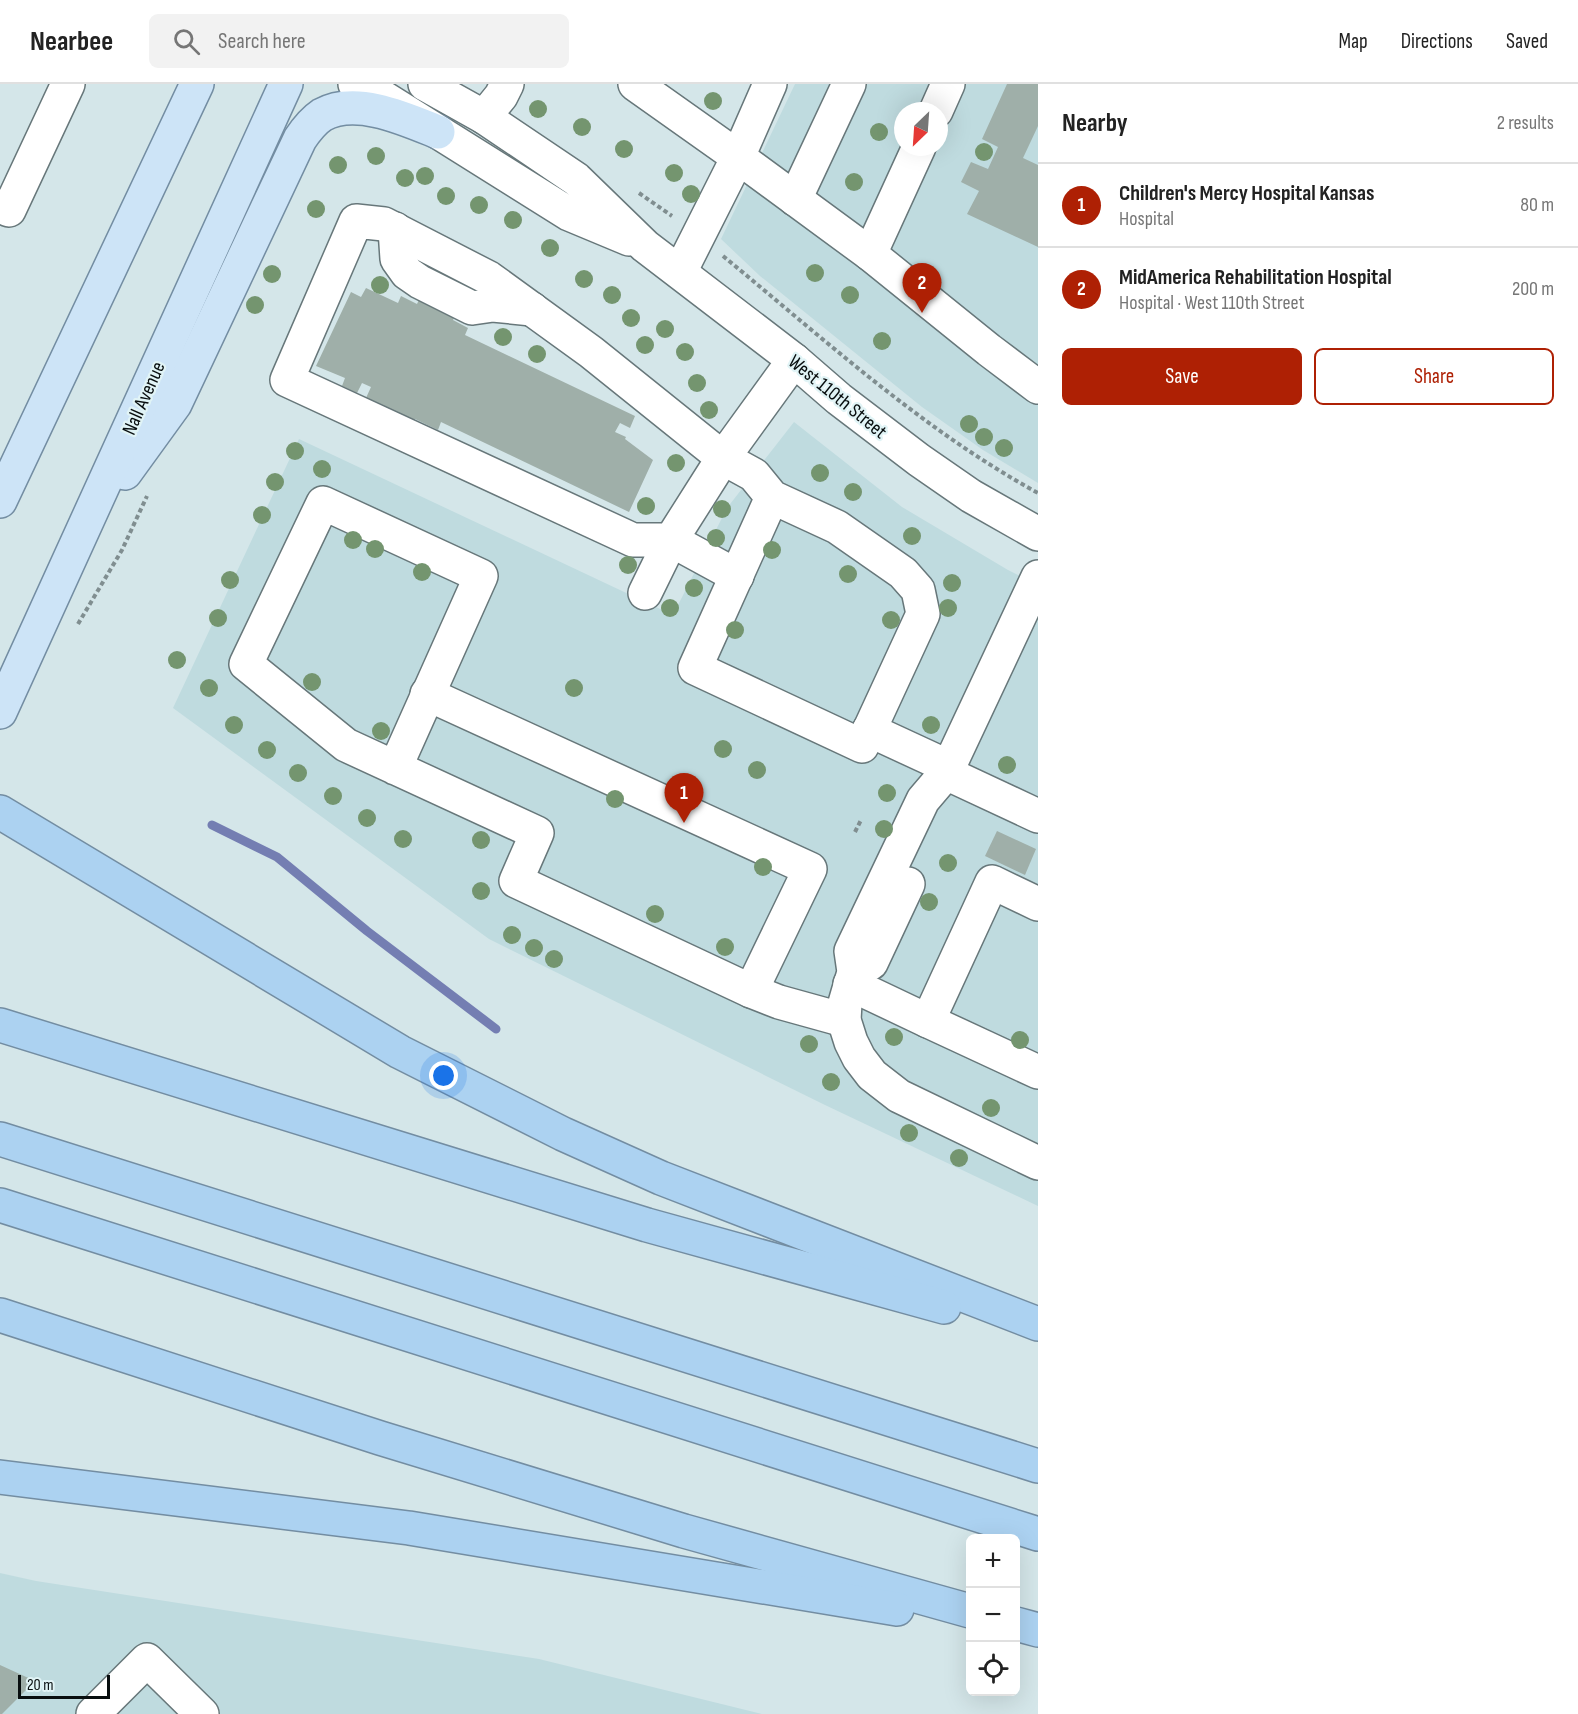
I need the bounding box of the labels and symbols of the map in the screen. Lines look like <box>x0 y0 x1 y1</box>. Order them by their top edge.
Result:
north arrow <box>894 102 948 156</box>
pin: 2 <box>902 264 942 313</box>
street label: West 110th Street <box>783 350 892 444</box>
street label: Nall Avenue <box>117 358 171 439</box>
pin: 1 <box>664 774 704 823</box>
your location <box>429 1061 458 1090</box>
scale bar <box>18 1672 110 1700</box>

